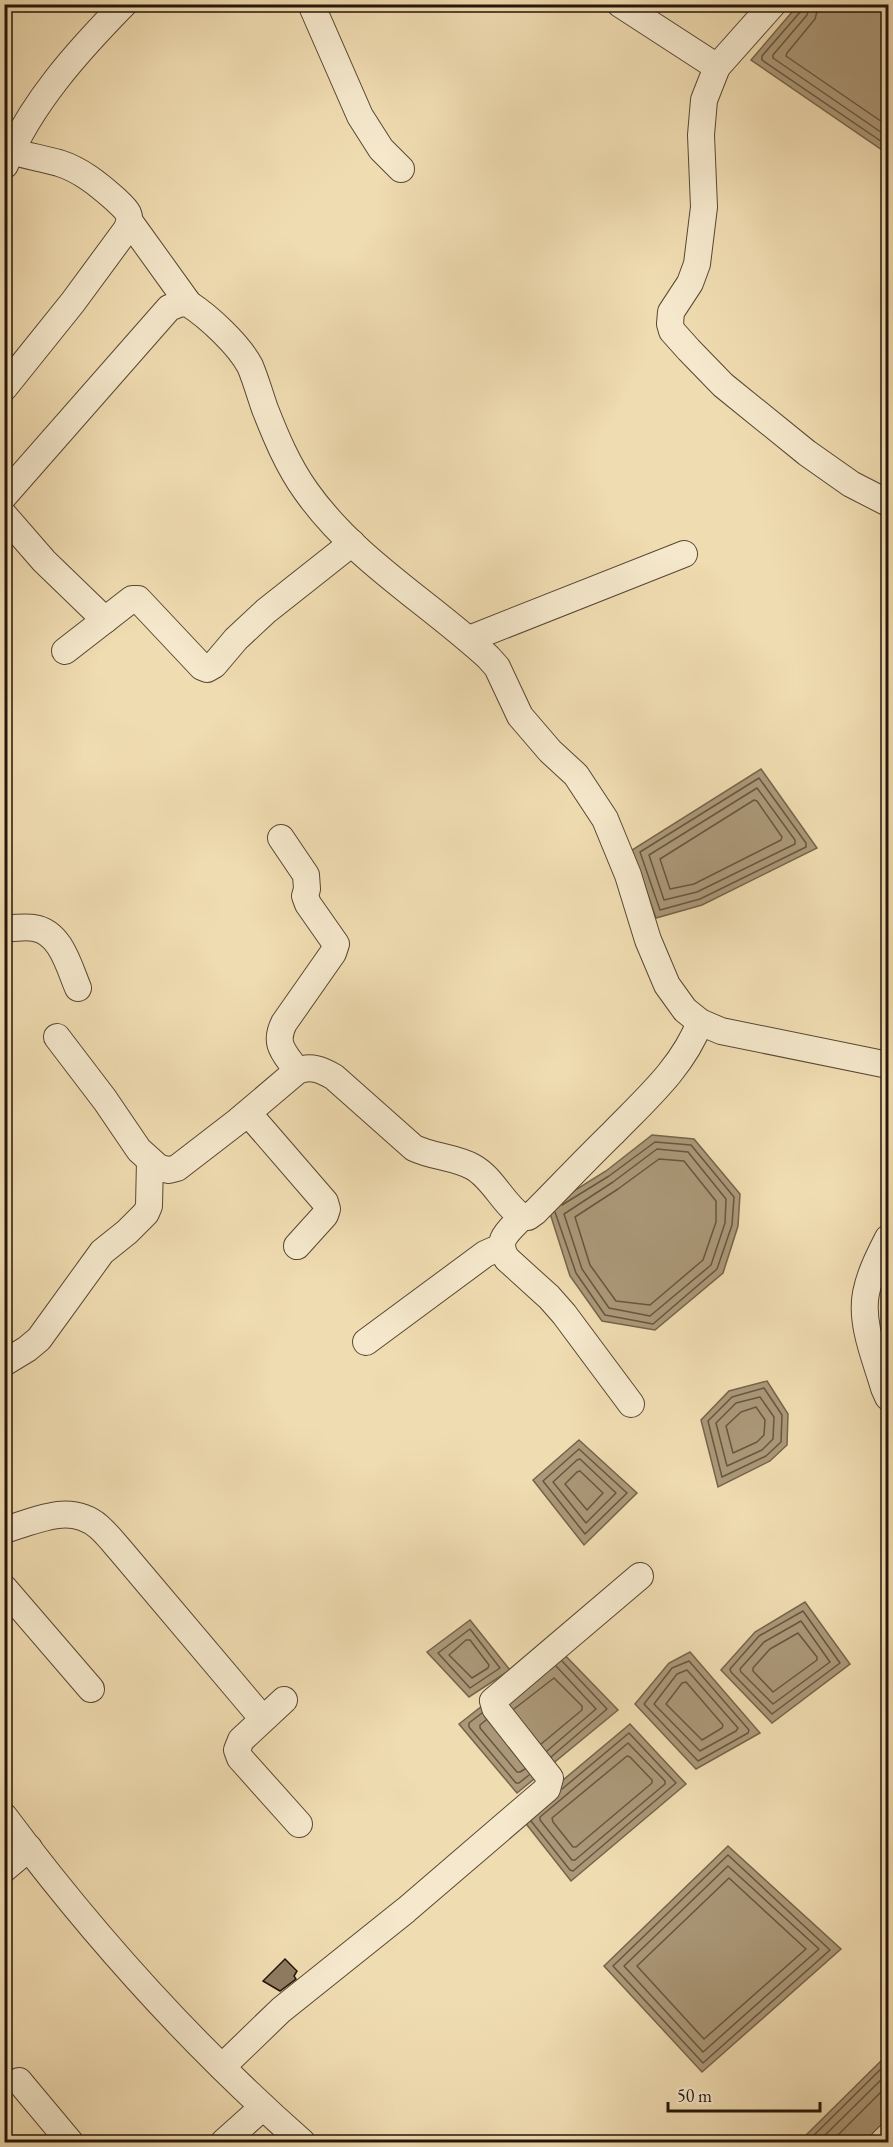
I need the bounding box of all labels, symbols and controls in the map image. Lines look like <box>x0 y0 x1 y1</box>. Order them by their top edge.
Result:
scale bar <box>668 2075 820 2113</box>
text: 50 m <box>677 2084 712 2107</box>

